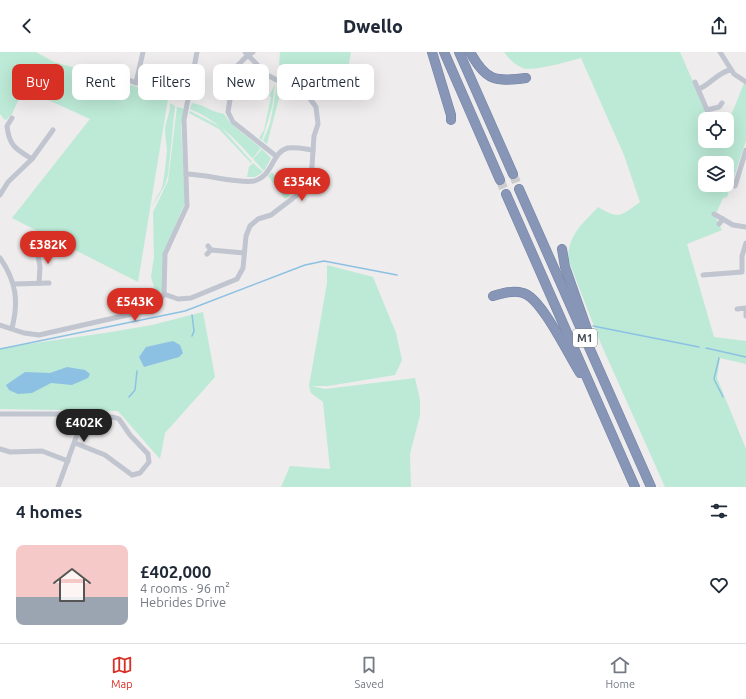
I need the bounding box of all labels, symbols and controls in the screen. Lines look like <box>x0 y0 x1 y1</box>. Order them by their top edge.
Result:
icon: back <box>16 15 38 37</box>
icon: share <box>708 15 730 37</box>
text: Dwello <box>343 16 403 36</box>
chip: Buy <box>12 64 64 100</box>
chip: Rent <box>72 64 130 100</box>
chip: Filters <box>138 64 205 100</box>
chip: New <box>213 64 269 100</box>
chip: Apartment <box>277 64 374 100</box>
map controls <box>698 112 734 192</box>
button: locate <box>698 112 734 148</box>
button: layers <box>698 156 734 192</box>
pin: £354K <box>274 168 330 202</box>
text: £354K <box>283 174 321 188</box>
pin: £382K <box>20 231 76 265</box>
text: £382K <box>29 237 67 251</box>
pin: £543K <box>107 288 163 322</box>
text: £543K <box>116 294 154 308</box>
road number: M1 <box>573 329 597 347</box>
pin: £402K <box>56 409 112 443</box>
text: £402K <box>65 415 103 429</box>
icon: filters <box>708 500 730 522</box>
text: 4 homes <box>16 502 82 521</box>
icon: home <box>48 561 96 609</box>
text: £402,000 <box>140 562 211 581</box>
icon: heart <box>708 574 730 596</box>
text: 4 rooms · 96 m² <box>140 581 230 595</box>
text: Hebrides Drive <box>140 595 226 609</box>
tab: Map <box>111 654 133 690</box>
tab: Saved <box>355 654 384 690</box>
tab: Home <box>605 654 635 690</box>

